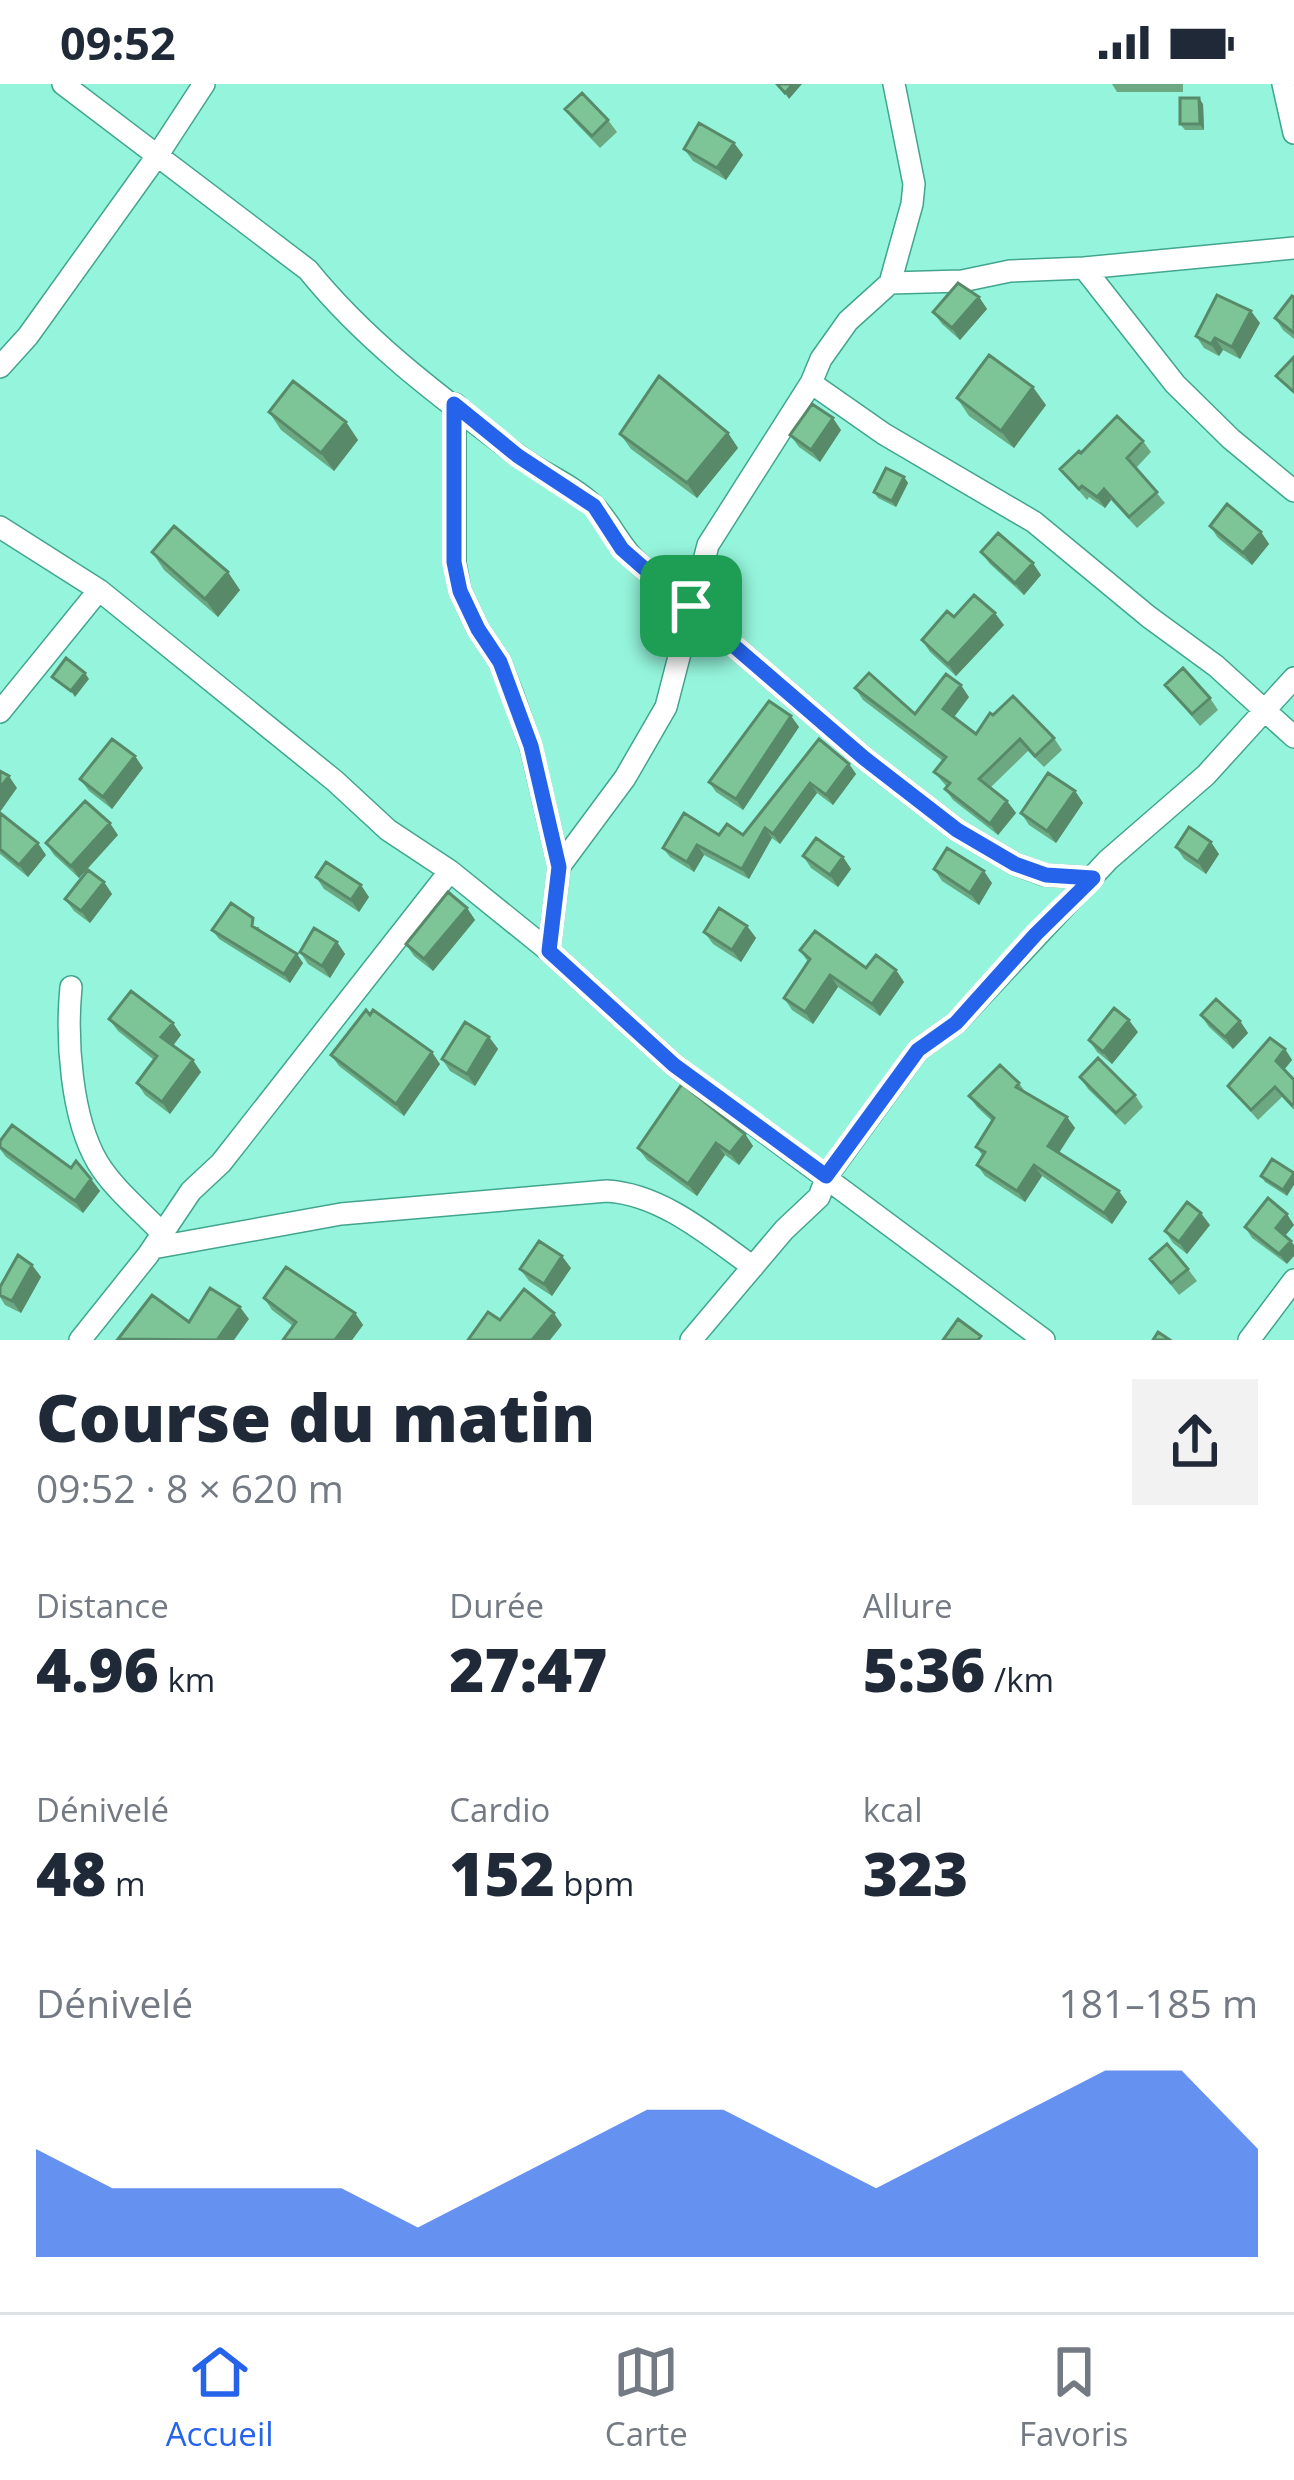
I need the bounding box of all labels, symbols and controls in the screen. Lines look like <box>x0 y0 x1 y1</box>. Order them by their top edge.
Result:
text: 09:52 <box>60 12 176 73</box>
pin <box>640 555 742 657</box>
icon: arrive <box>658 573 724 639</box>
text: Course du matin <box>36 1371 595 1461</box>
button: share <box>1132 1379 1258 1505</box>
text: 09:52 · 8 × 620 m <box>36 1461 344 1514</box>
text: Distance <box>36 1583 169 1628</box>
text: Durée <box>449 1583 544 1628</box>
text: Allure <box>863 1583 952 1628</box>
text: 4.96 <box>36 1628 159 1710</box>
text: 27:47 <box>449 1628 607 1710</box>
text: 5:36 <box>863 1628 985 1710</box>
text: km <box>159 1657 215 1702</box>
text: /km <box>985 1657 1054 1702</box>
text: Dénivelé <box>36 1787 169 1832</box>
text: Cardio <box>449 1787 550 1832</box>
text: kcal <box>863 1787 922 1832</box>
text: 48 <box>36 1832 106 1914</box>
text: 152 <box>449 1832 555 1914</box>
text: 323 <box>863 1832 968 1914</box>
text: m <box>106 1861 145 1906</box>
text: bpm <box>555 1861 634 1906</box>
text: Dénivelé <box>36 1976 193 2029</box>
text: 181–185 m <box>1058 1976 1258 2029</box>
tab: Accueil <box>166 2339 274 2456</box>
tab: Carte <box>605 2339 688 2456</box>
tab: Favoris <box>1019 2339 1128 2456</box>

